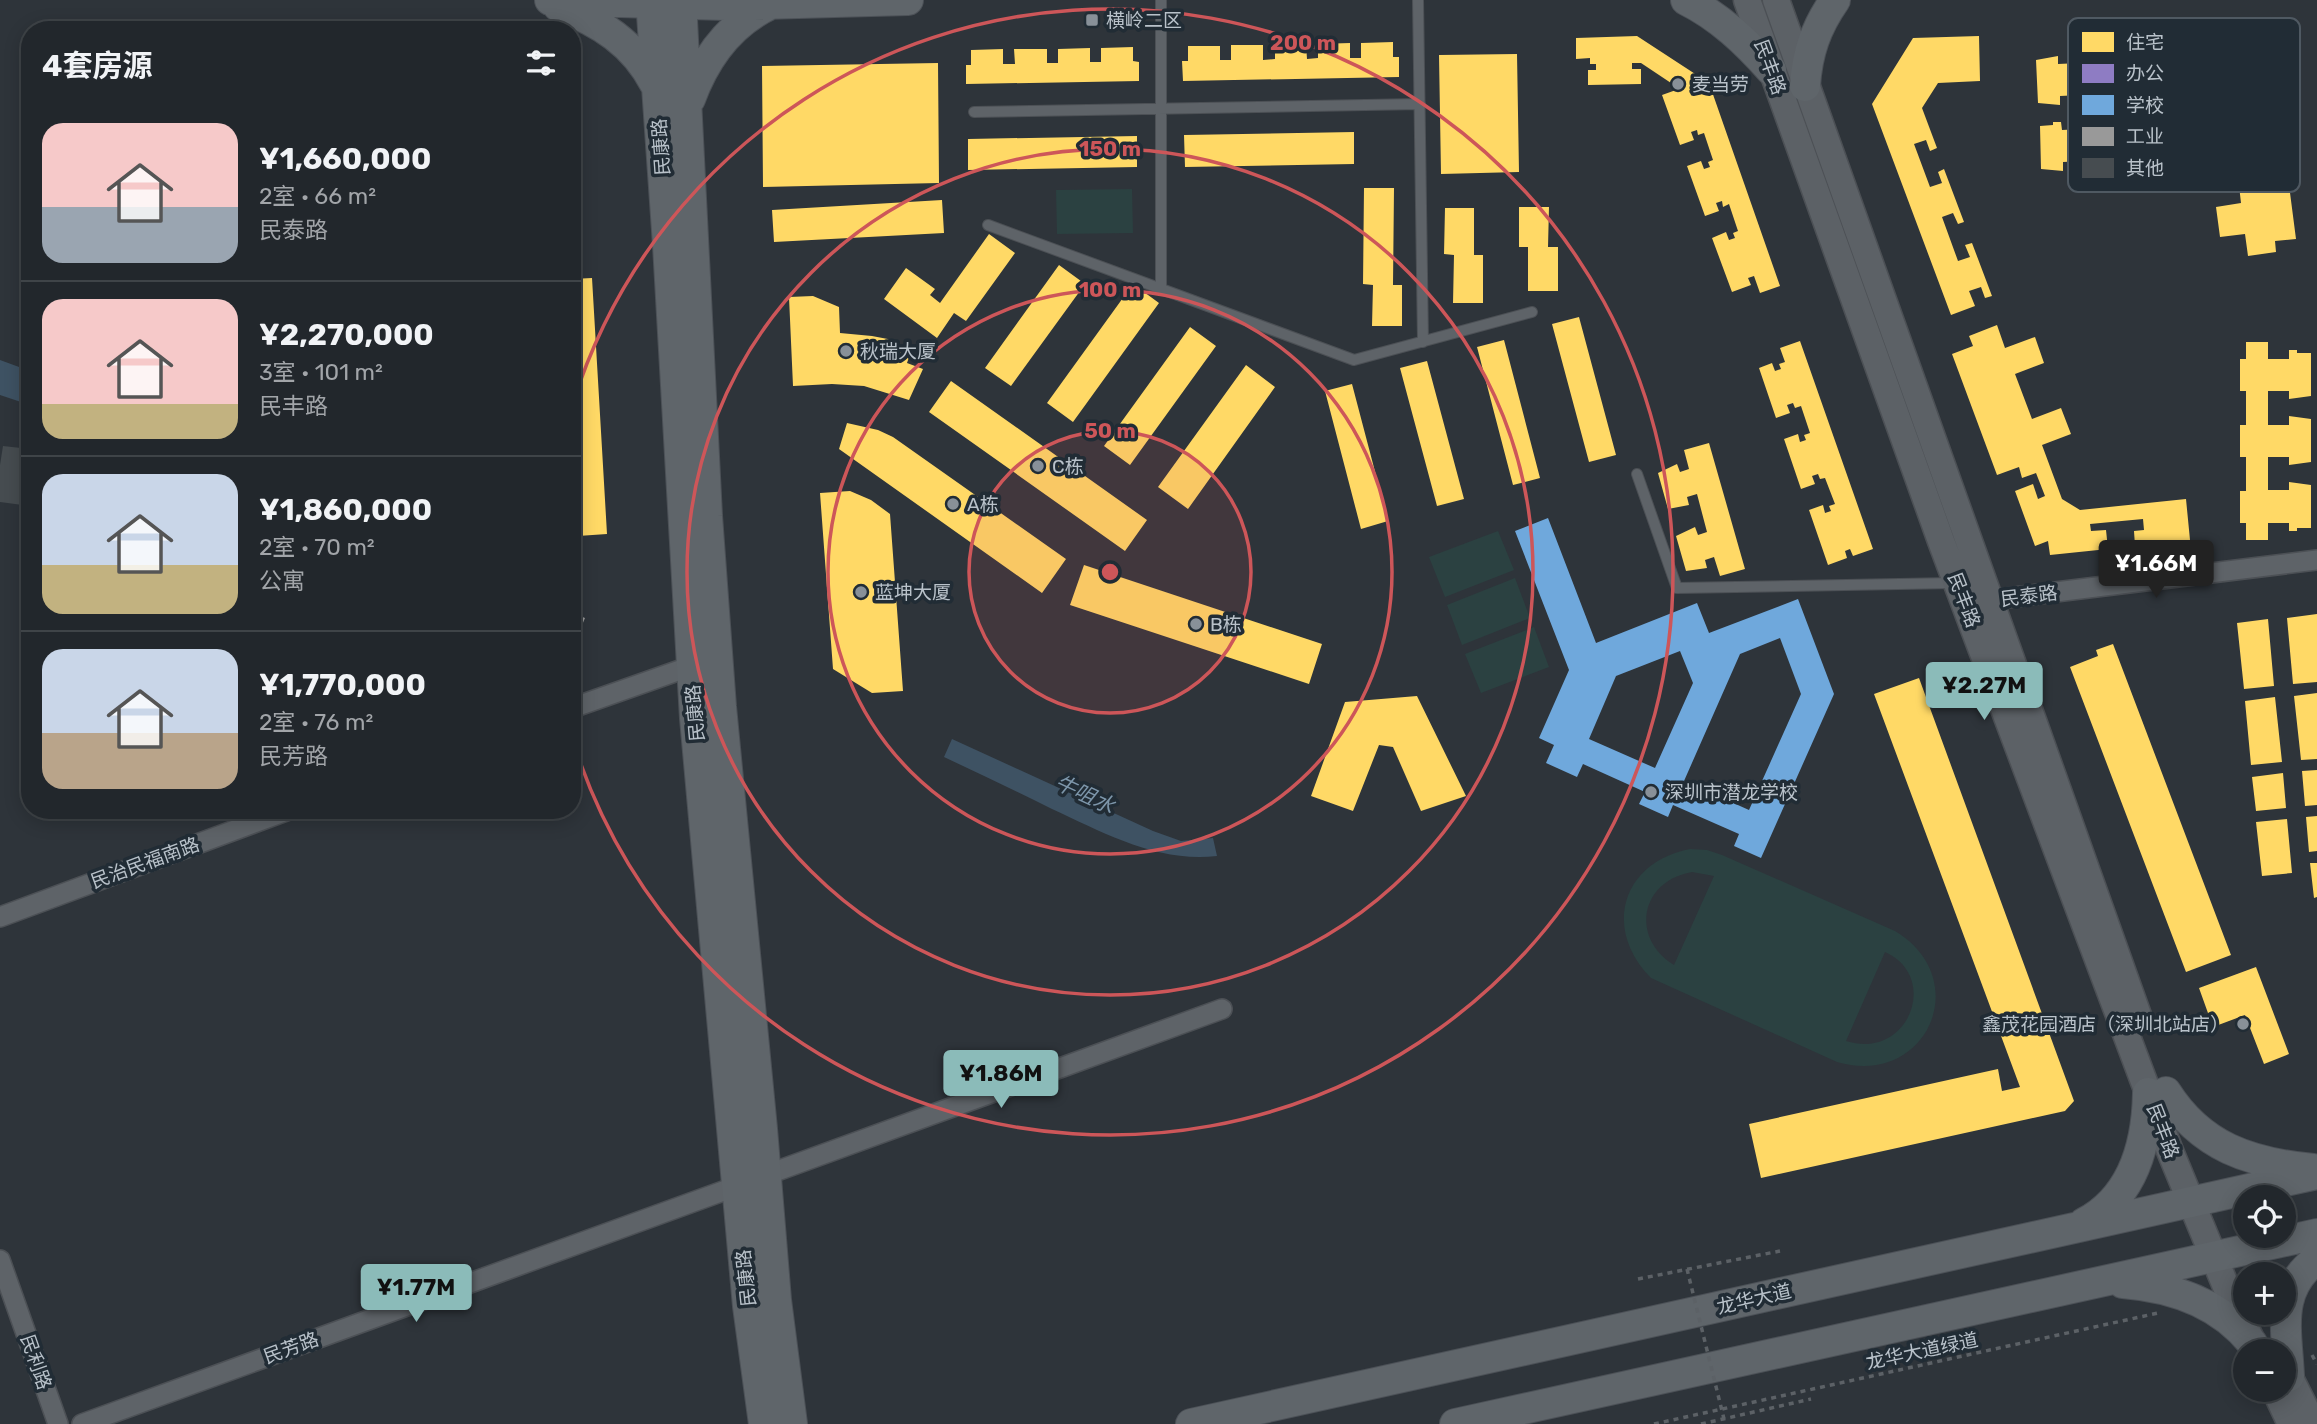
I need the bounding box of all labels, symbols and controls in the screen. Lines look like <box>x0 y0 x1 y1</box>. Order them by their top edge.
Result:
place label: 横岭二区 <box>1106 9 1182 32</box>
marker: 横岭二区 <box>1084 12 1100 28</box>
legend <box>2068 18 2300 192</box>
text: 200 m <box>1270 30 1336 55</box>
text: 住宅 <box>2126 31 2164 54</box>
street label: 民丰路 <box>1749 36 1791 98</box>
icon: filters <box>522 44 560 82</box>
text: 4套房源 <box>42 48 153 84</box>
text: 办公 <box>2126 62 2164 85</box>
place label: 麦当劳 <box>1692 73 1749 96</box>
marker: 麦当劳 <box>1670 76 1686 92</box>
text: 学校 <box>2126 94 2164 117</box>
street label: 民康路 <box>648 118 674 176</box>
text: 工业 <box>2126 125 2164 148</box>
text: 150 m <box>1079 136 1141 161</box>
text: ¥1,660,000 <box>259 141 431 177</box>
icon: home <box>98 151 182 235</box>
text: 其他 <box>2126 157 2164 180</box>
text: 2室 · 66 m² <box>259 182 376 210</box>
text: 民泰路 <box>259 216 328 244</box>
text: 100 m <box>1079 277 1141 302</box>
text: ¥2,270,000 <box>259 317 434 353</box>
icon: home <box>98 327 182 411</box>
place label: 秋瑞大厦 <box>860 340 936 363</box>
marker: 秋瑞大厦 <box>838 343 854 359</box>
text: 3室 · 101 m² <box>259 358 383 386</box>
text: 民丰路 <box>259 392 328 420</box>
text: 50 m <box>1084 418 1136 443</box>
place label: C栋 <box>1052 455 1084 478</box>
marker: C栋 <box>1030 458 1046 474</box>
text: ¥1,860,000 <box>259 492 432 528</box>
place label: A栋 <box>967 493 999 516</box>
marker: A栋 <box>945 496 961 512</box>
icon: home <box>98 502 182 586</box>
text: 2室 · 70 m² <box>259 533 375 561</box>
pin: ¥1.66M <box>2099 540 2213 600</box>
text: ¥1.66M <box>2115 549 2197 577</box>
centre of rings <box>1098 560 1122 584</box>
text: 公寓 <box>259 567 305 595</box>
street label: 民丰路 <box>1943 569 1985 631</box>
place label: 蓝坤大厦 <box>875 581 951 604</box>
street label: 民泰路 <box>1999 581 2059 611</box>
marker: 蓝坤大厦 <box>853 584 869 600</box>
place label: B栋 <box>1210 613 1242 636</box>
marker: B栋 <box>1188 616 1204 632</box>
pin: ¥2.27M <box>1927 662 2041 722</box>
text: ¥1,770,000 <box>259 667 426 703</box>
text: ¥2.27M <box>1942 671 2026 699</box>
icon: home <box>98 677 182 761</box>
street label: 民康路 <box>681 684 709 742</box>
text: 2室 · 76 m² <box>259 708 373 736</box>
text: 民芳路 <box>259 742 328 770</box>
water label: 牛咀水 <box>1051 769 1120 819</box>
place label: 深圳市潜龙学校 <box>1665 781 1798 804</box>
marker: 深圳市潜龙学校 <box>1643 784 1659 800</box>
street label: 民治民福南路 <box>87 833 203 893</box>
place label: 鑫茂花园酒店（深圳北站店） <box>1982 1013 2229 1036</box>
marker: 鑫茂花园酒店（深圳北站店） <box>2235 1016 2251 1032</box>
pin: ¥1.86M <box>944 1050 1058 1110</box>
text: ¥1.86M <box>959 1059 1043 1087</box>
street label: 民丰路 <box>2142 1100 2184 1162</box>
map controls <box>2233 1185 2296 1402</box>
button: locate <box>2233 1185 2296 1248</box>
street label: 民康路 <box>732 1248 760 1308</box>
button: + <box>2233 1262 2296 1325</box>
pin: ¥1.77M <box>359 1264 473 1324</box>
text: ¥1.77M <box>377 1273 455 1301</box>
street label: 龙华大道 <box>1714 1279 1794 1319</box>
street label: 民芳路 <box>260 1327 322 1369</box>
street label: 龙华大道绿道 <box>1864 1328 1980 1374</box>
street label: 民利路 <box>16 1331 56 1393</box>
button: − <box>2233 1339 2296 1402</box>

